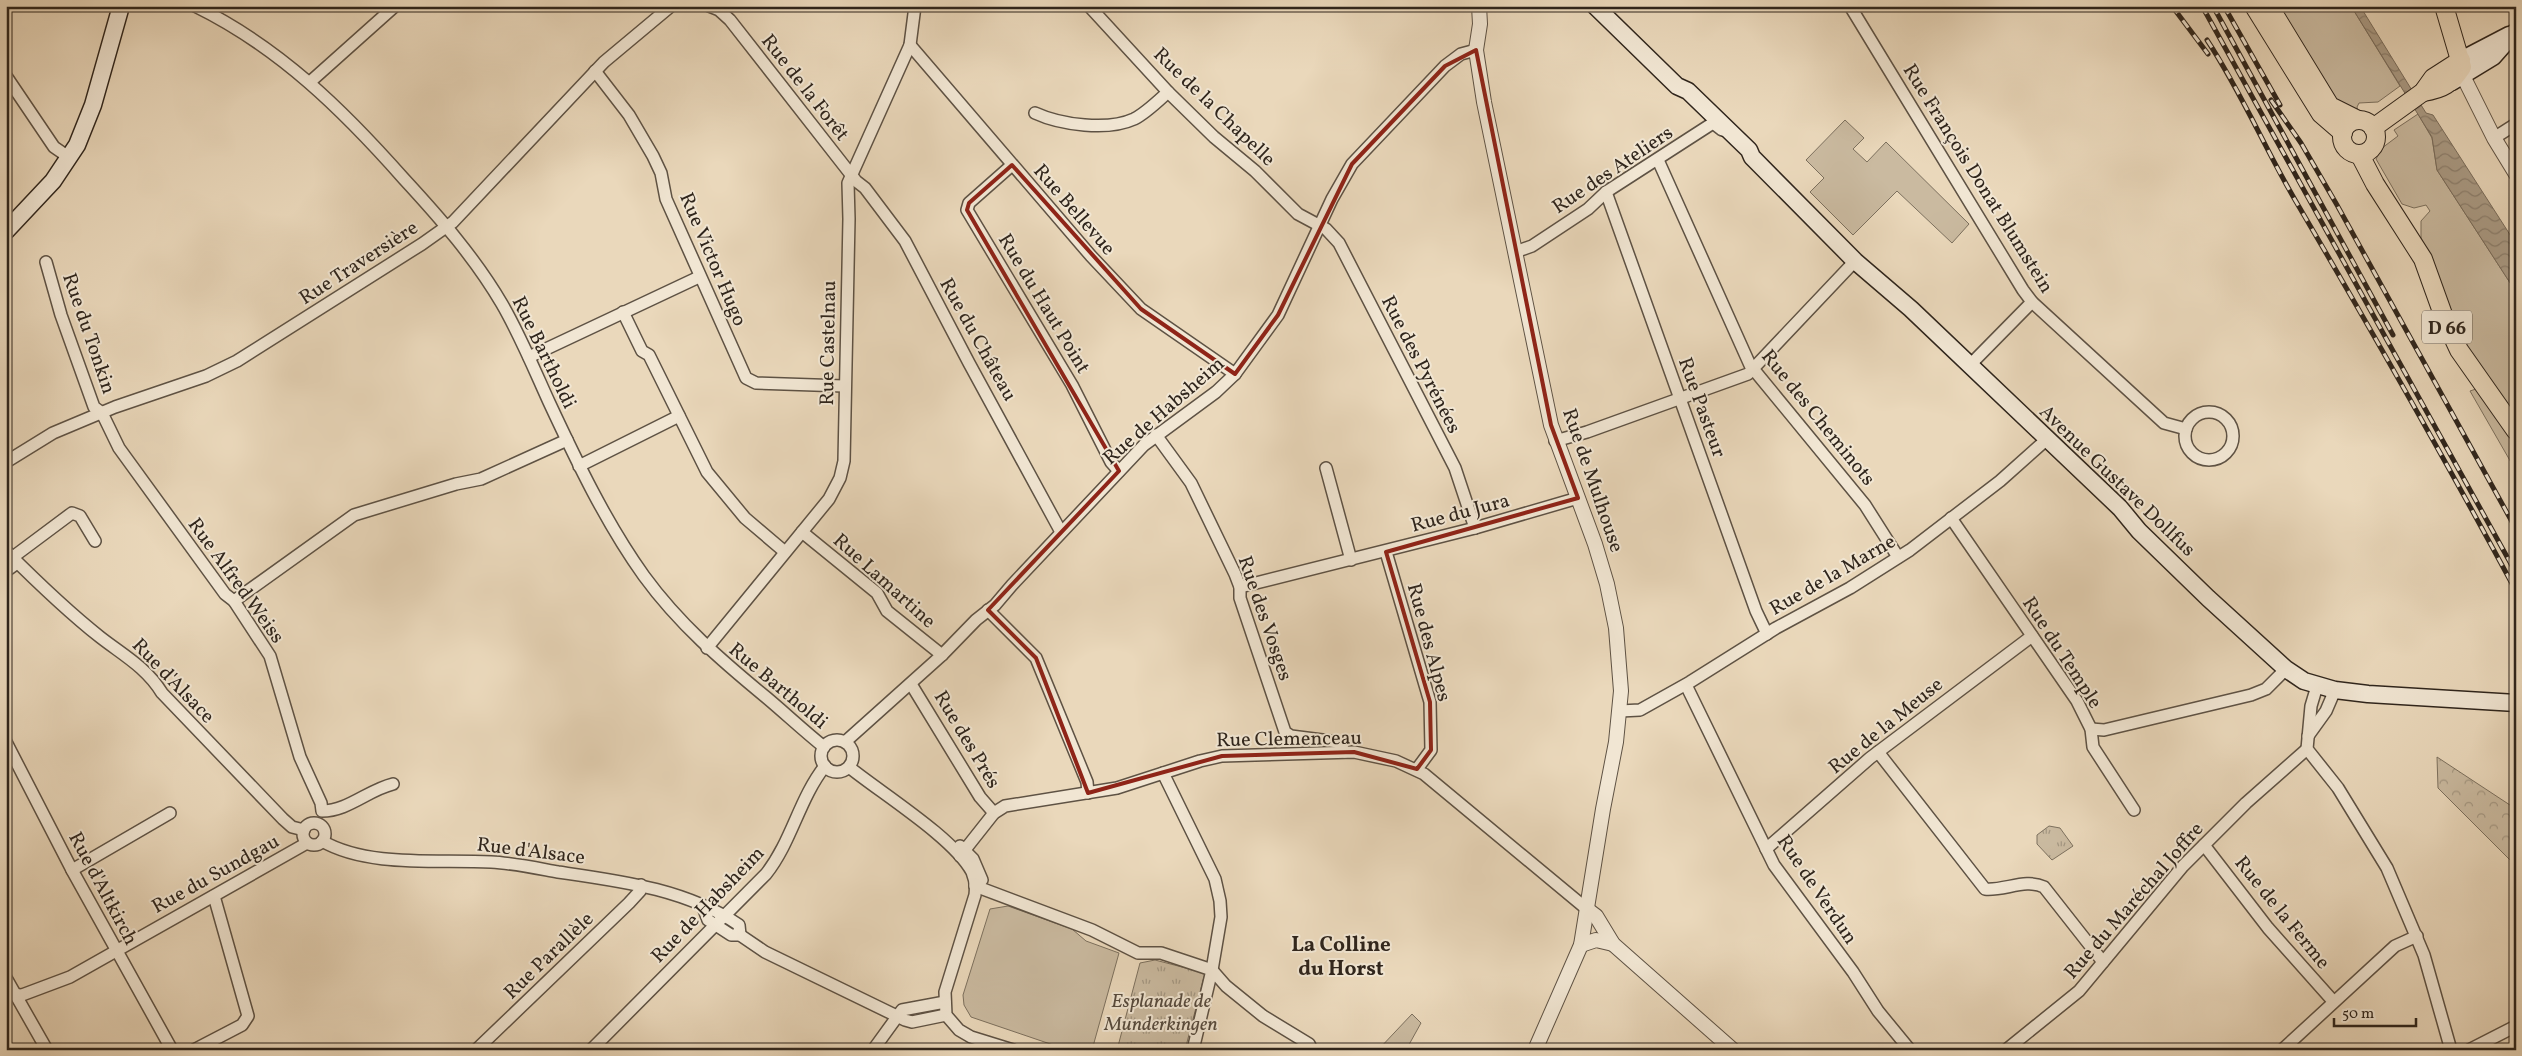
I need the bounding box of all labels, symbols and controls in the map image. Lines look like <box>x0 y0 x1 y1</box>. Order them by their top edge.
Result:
street label: Rue de la Forêt <box>754 29 855 148</box>
street label: Rue de la Chapelle <box>1146 42 1281 173</box>
street label: Rue François Donat Blumstein <box>1895 59 2060 299</box>
street label: Rue des Ateliers <box>1547 120 1679 221</box>
street label: Rue Bellevue <box>1026 159 1121 262</box>
street label: Rue Victor Hugo <box>671 189 753 331</box>
street label: Rue Traversière <box>294 215 424 313</box>
street label: Rue du Haut Point <box>990 229 1096 379</box>
street label: Rue du Tonkin <box>54 269 122 398</box>
street label: Rue du Château <box>932 273 1023 407</box>
street label: Rue Castelnau <box>814 280 844 406</box>
street label: Rue des Pyrénées <box>1373 291 1467 439</box>
street label: Rue Bartholdi <box>504 292 583 414</box>
road number: D 66 <box>2422 311 2472 344</box>
street label: Rue des Cheminots <box>1754 344 1881 492</box>
street label: Rue de Habsheim <box>1097 351 1231 472</box>
street label: Rue Pasteur <box>1670 354 1732 462</box>
street label: Avenue Gustave Dollfus <box>2032 399 2201 564</box>
street label: Rue de Mulhouse <box>1554 405 1630 556</box>
street label: Rue du Jura <box>1408 487 1513 541</box>
street label: Rue Alfred Weiss <box>180 513 290 650</box>
street label: Rue Lamartine <box>826 528 941 635</box>
street label: Rue de la Marne <box>1765 528 1901 623</box>
street label: Rue des Vosges <box>1230 552 1299 685</box>
street label: Rue des Alpes <box>1399 580 1457 705</box>
street label: Rue du Temple <box>2015 592 2108 715</box>
street label: Rue d'Alsace <box>125 633 220 730</box>
street label: Rue Bartholdi <box>722 637 833 736</box>
street label: Rue de la Meuse <box>1823 672 1950 782</box>
street label: Rue des Prés <box>926 686 1007 794</box>
street label: Rue Clemenceau <box>1216 725 1362 755</box>
street label: Rue du Maréchal Joffre <box>2058 817 2211 986</box>
street label: Rue d'Altkirch <box>61 827 144 951</box>
street label: Rue du Sundgau <box>147 828 285 921</box>
street label: Rue de Verdun <box>1769 830 1863 951</box>
street label: Rue d'Alsace <box>475 831 586 873</box>
street label: Rue de Habsheim <box>645 841 772 970</box>
street label: Rue de la Ferme <box>2227 851 2336 976</box>
street label: Rue Parallèle <box>498 906 601 1007</box>
district label: La Colline du Horst <box>1291 931 1391 984</box>
park label: Esplanade de Munderkingen <box>1103 988 1218 1039</box>
scale bar <box>2334 996 2417 1028</box>
text: 50 m <box>2342 1004 2374 1025</box>

